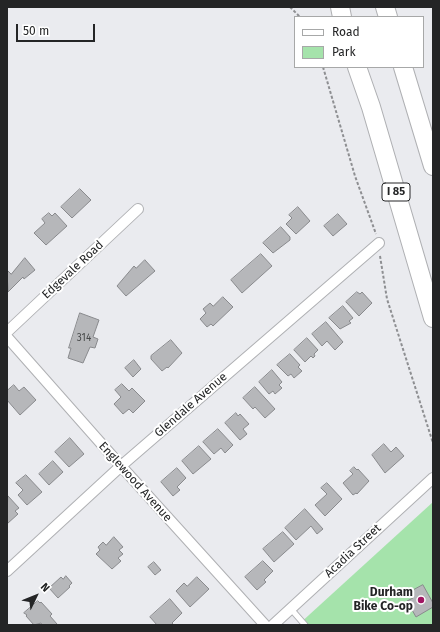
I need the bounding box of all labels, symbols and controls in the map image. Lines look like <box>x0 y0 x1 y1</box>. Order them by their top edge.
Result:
scale bar <box>18 16 97 42</box>
legend <box>294 16 424 68</box>
text: 50 m <box>23 24 49 38</box>
text: Road <box>332 25 360 39</box>
text: Park <box>332 45 356 59</box>
road number: I 85 <box>382 183 410 201</box>
street label: Edgevale Road <box>39 238 107 302</box>
house number: 314 <box>77 332 91 344</box>
street label: Glendale Avenue <box>152 370 230 440</box>
street label: Englewood Avenue <box>95 439 175 525</box>
street label: Acadia Street <box>322 521 384 581</box>
north arrow <box>16 576 56 616</box>
text: N <box>38 580 52 595</box>
place label: Durham Bike Co-op <box>354 586 413 614</box>
marker: Durham Bike Co-op <box>416 595 426 605</box>

